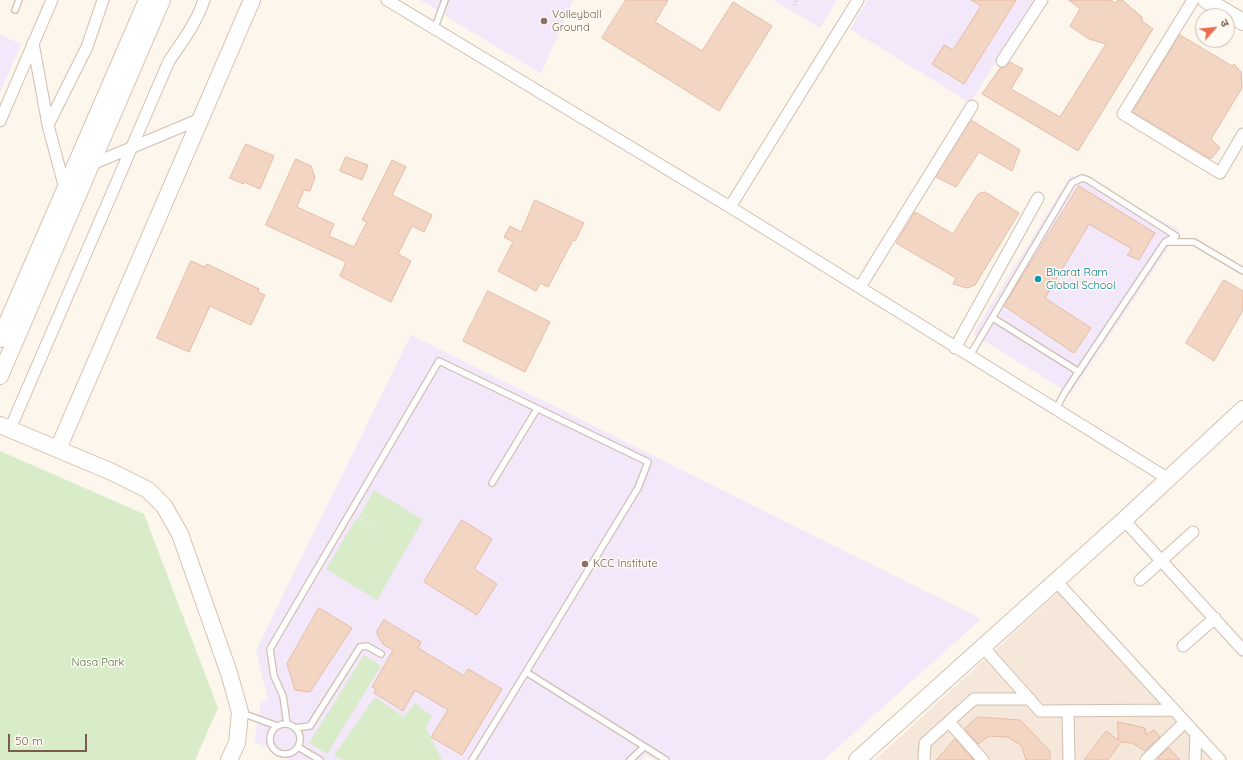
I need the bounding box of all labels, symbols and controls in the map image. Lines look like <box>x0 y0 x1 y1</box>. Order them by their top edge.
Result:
place label: Volleyball Ground <box>552 8 601 34</box>
north arrow <box>1195 8 1235 48</box>
marker: Volleyball Ground <box>539 16 549 26</box>
text: उ <box>1217 17 1232 29</box>
place label: Bharat Ram Global School <box>1046 266 1116 292</box>
marker: Bharat Ram Global School <box>1033 274 1043 284</box>
place label: KCC Institute <box>593 557 658 571</box>
marker: KCC Institute <box>580 559 590 569</box>
park label: Nasa Park <box>72 656 124 670</box>
scale bar <box>10 726 89 752</box>
text: 50 m <box>15 733 43 748</box>

